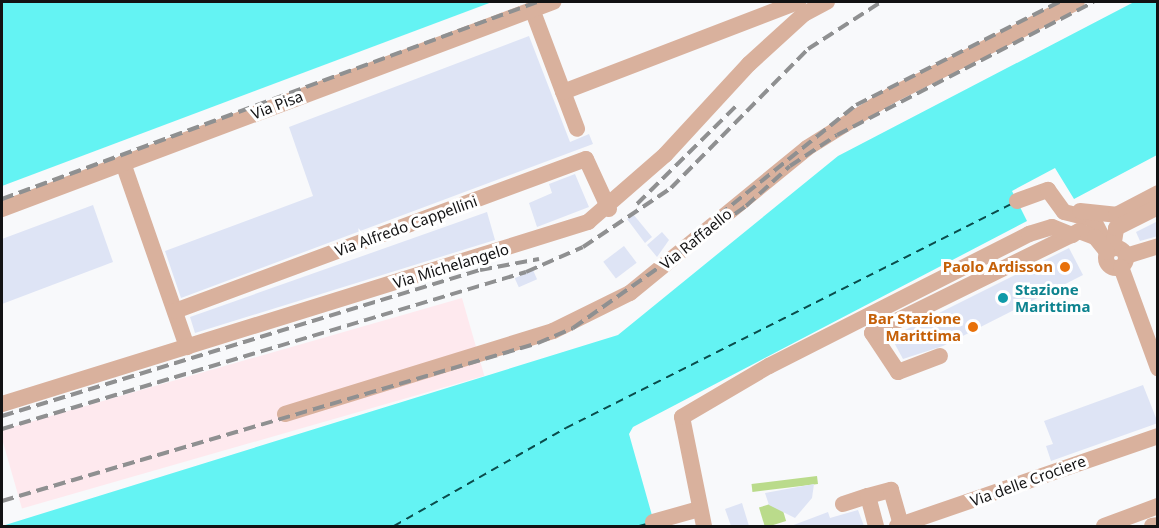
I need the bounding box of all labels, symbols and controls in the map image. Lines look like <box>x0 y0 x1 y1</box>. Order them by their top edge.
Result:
street label: Via Pisa <box>249 87 305 123</box>
street label: Via Alfredo Cappellini <box>332 192 480 260</box>
street label: Via Raffaello <box>657 205 735 273</box>
street label: Via Michelangelo <box>391 240 511 292</box>
place label: Paolo Ardisson <box>943 258 1053 276</box>
marker: Paolo Ardisson <box>1058 260 1072 274</box>
place label: Stazione Marittima <box>1015 280 1090 315</box>
marker: Stazione Marittima <box>996 291 1010 305</box>
place label: Bar Stazione Marittima <box>868 309 961 344</box>
marker: Bar Stazione Marittima <box>966 320 980 334</box>
street label: Via delle Crociere <box>968 452 1088 510</box>

